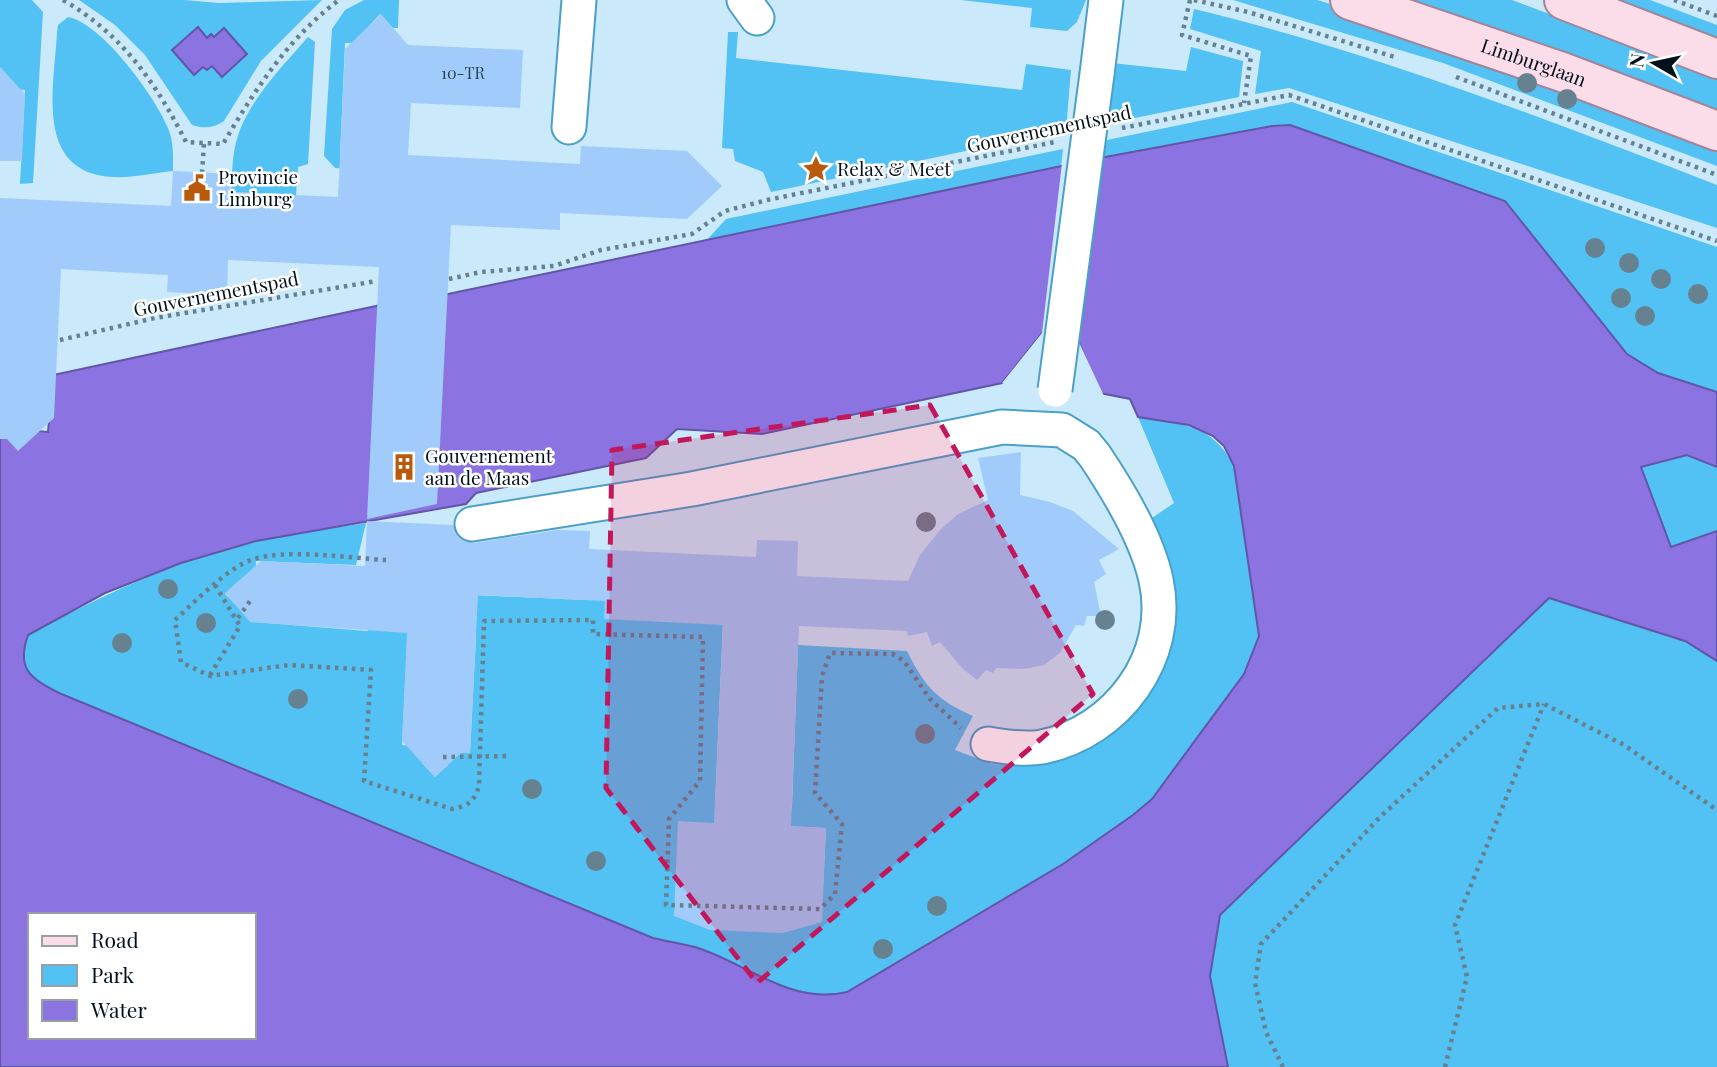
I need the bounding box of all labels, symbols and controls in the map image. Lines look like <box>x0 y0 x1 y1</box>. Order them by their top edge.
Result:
north arrow <box>1619 28 1689 98</box>
street label: Limburglaan <box>1478 32 1591 92</box>
text: N <box>1622 51 1650 69</box>
house number: 10-TR <box>441 62 486 83</box>
street label: Gouvernementspad <box>964 98 1133 158</box>
place icon: Relax & Meet <box>801 154 831 184</box>
place label: Relax & Meet <box>837 155 951 181</box>
place label: Provincie Limburg <box>218 163 298 211</box>
public building icon: Provincie Limburg <box>182 173 212 203</box>
street label: Gouvernementspad <box>131 264 301 322</box>
place label: Gouvernement aan de Maas <box>425 442 553 490</box>
building icon: Gouvernement aan de Maas <box>389 452 419 482</box>
legend <box>28 913 256 1039</box>
text: Road <box>91 925 139 953</box>
text: Park <box>91 960 135 988</box>
text: Water <box>90 995 147 1023</box>

